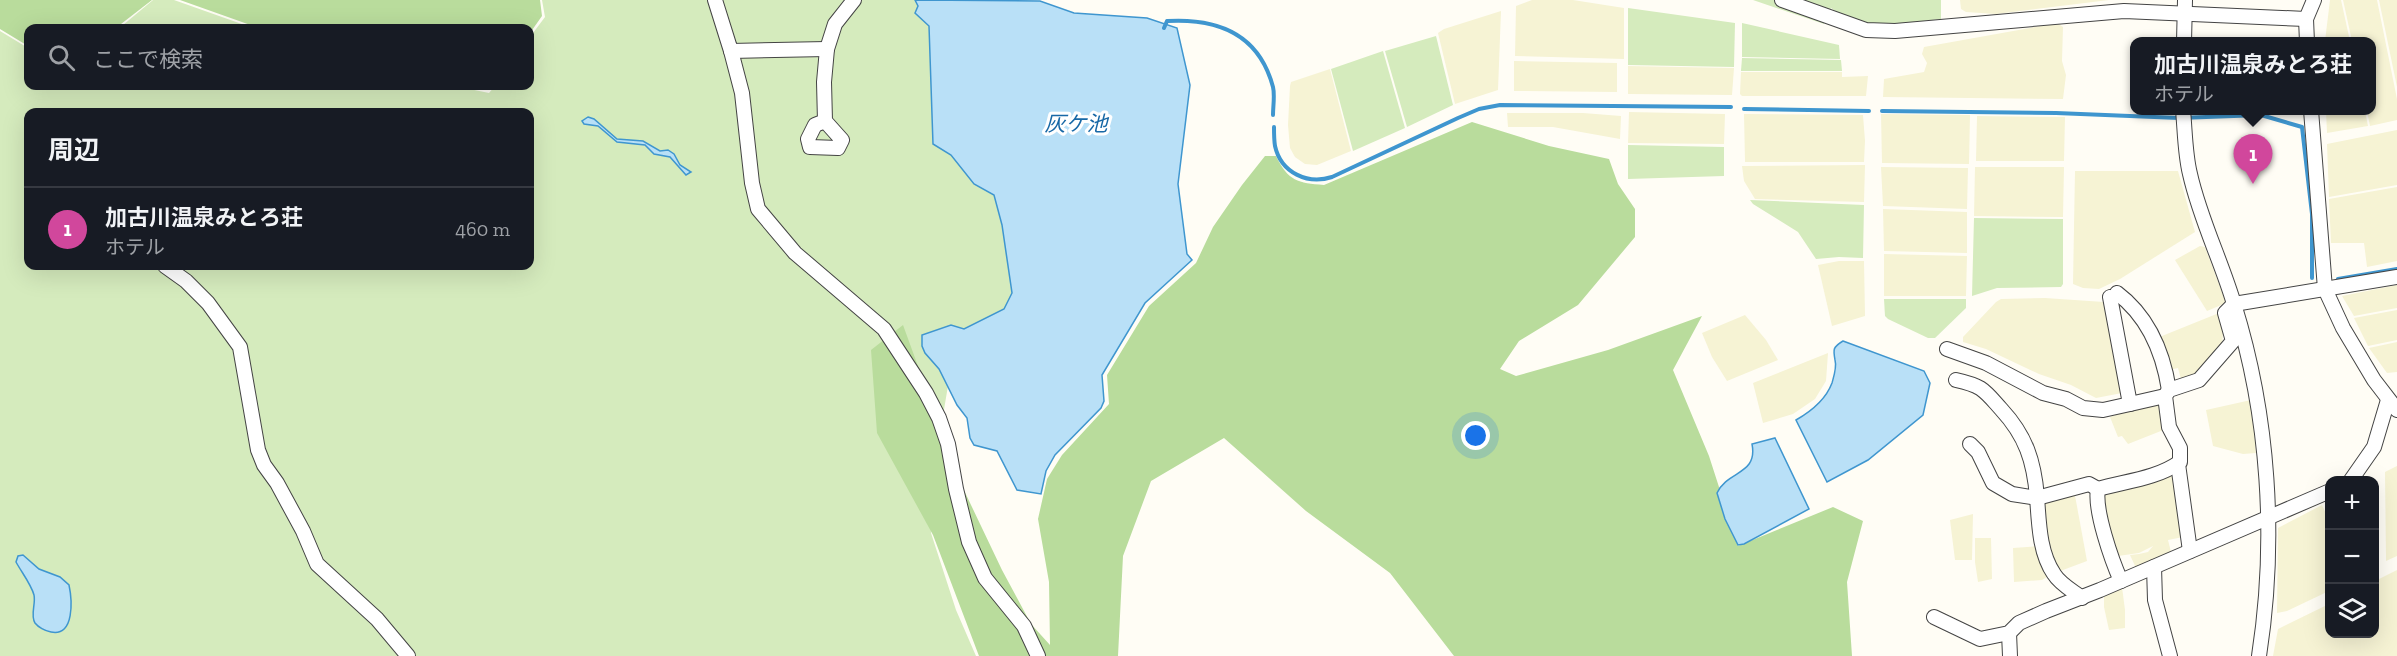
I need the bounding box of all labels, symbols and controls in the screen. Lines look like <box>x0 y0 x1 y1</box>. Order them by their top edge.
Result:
search box <box>24 24 534 90</box>
popup <box>2130 37 2376 115</box>
icon: search <box>45 41 78 74</box>
text: ここで検索 <box>93 46 203 73</box>
text: 加古川温泉みとろ荘 <box>2154 51 2352 78</box>
text: ホテル <box>2154 82 2214 106</box>
water label: 灰ケ池 <box>1045 111 1109 136</box>
text: 周辺 <box>48 134 100 166</box>
pin: 1 <box>2234 134 2272 184</box>
text: 加古川温泉みとろ荘 <box>105 204 303 231</box>
text: 1 <box>63 217 72 241</box>
text: 460 m <box>455 217 510 241</box>
text: ホテル <box>105 235 165 259</box>
your location <box>1461 421 1490 450</box>
map controls <box>2325 476 2379 638</box>
button: + <box>2325 476 2379 530</box>
button: − <box>2325 530 2379 584</box>
button: layers <box>2325 584 2379 638</box>

